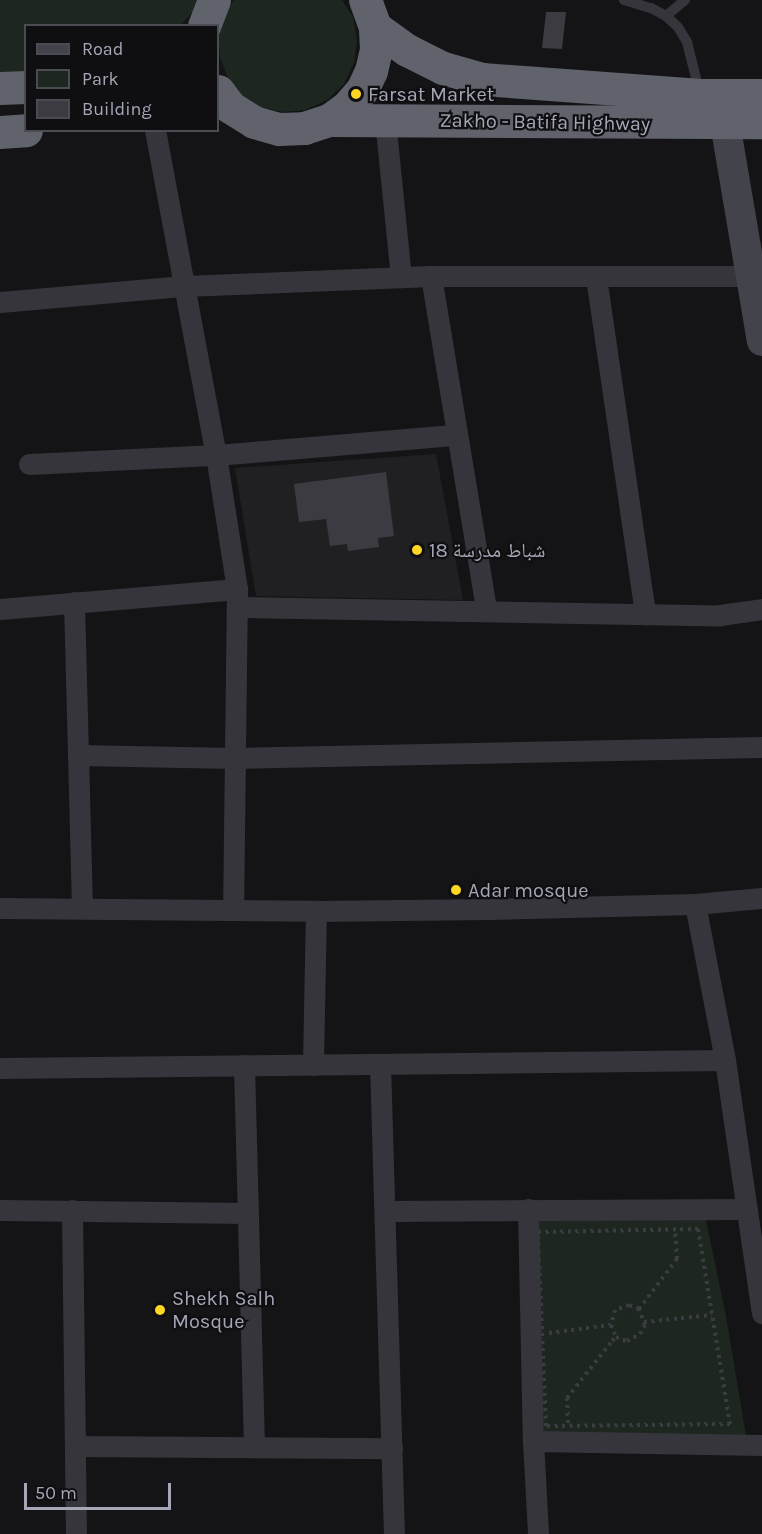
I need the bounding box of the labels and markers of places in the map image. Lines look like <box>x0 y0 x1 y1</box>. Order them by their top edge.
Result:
place label: Farsat Market <box>368 82 494 106</box>
marker: Farsat Market <box>349 87 363 101</box>
place label: 18 شباط مدرسة <box>429 538 545 562</box>
marker: 18 شباط مدرسة <box>410 543 424 557</box>
place label: Adar mosque <box>468 878 589 902</box>
marker: Adar mosque <box>449 883 463 897</box>
place label: Shekh Salh Mosque <box>172 1286 275 1333</box>
marker: Shekh Salh Mosque <box>153 1303 167 1317</box>

